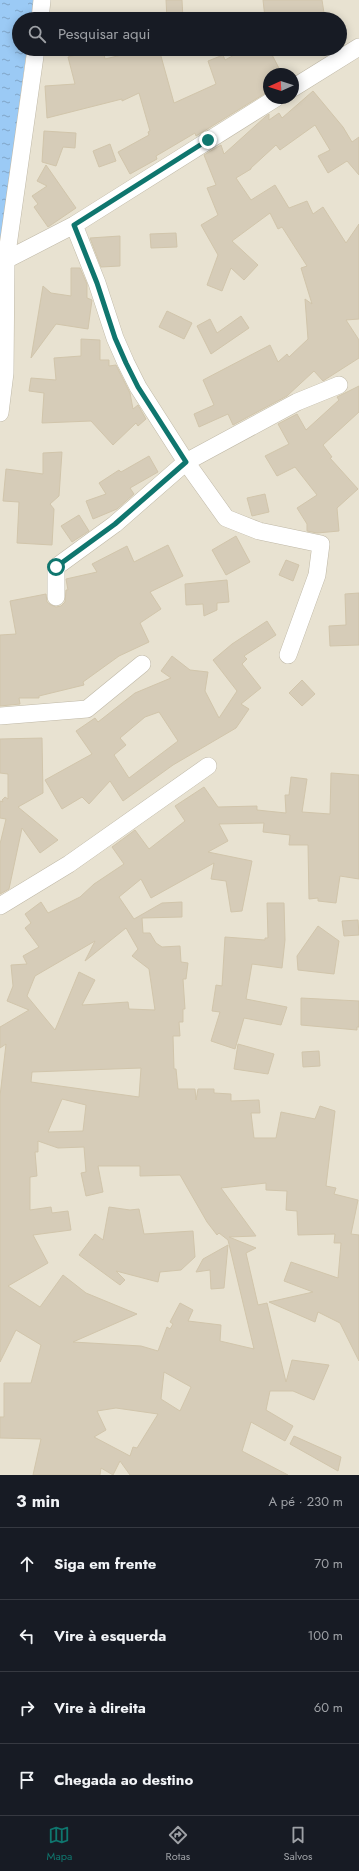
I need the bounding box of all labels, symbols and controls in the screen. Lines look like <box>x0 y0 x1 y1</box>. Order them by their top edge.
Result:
search box <box>12 12 347 56</box>
icon: search <box>26 23 48 45</box>
text: Pesquisar aqui <box>58 23 150 45</box>
north arrow <box>263 68 299 104</box>
route end <box>199 131 217 149</box>
route start <box>47 558 65 576</box>
text: 3 min <box>16 1489 60 1513</box>
text: A pé · 230 m <box>268 1492 343 1511</box>
icon: ahead <box>16 1553 38 1575</box>
text: Siga em frente <box>54 1553 156 1575</box>
text: 70 m <box>314 1554 343 1573</box>
icon: left <box>16 1625 38 1647</box>
text: Vire à esquerda <box>54 1625 166 1647</box>
text: 100 m <box>308 1626 343 1645</box>
icon: right <box>16 1697 38 1719</box>
text: Vire à direita <box>54 1697 146 1719</box>
text: 60 m <box>314 1698 343 1717</box>
icon: arrive <box>16 1769 38 1791</box>
text: Chegada ao destino <box>54 1769 193 1791</box>
tab: Mapa <box>47 1824 72 1864</box>
tab: Rotas <box>166 1824 190 1864</box>
tab: Salvos <box>283 1824 312 1864</box>

